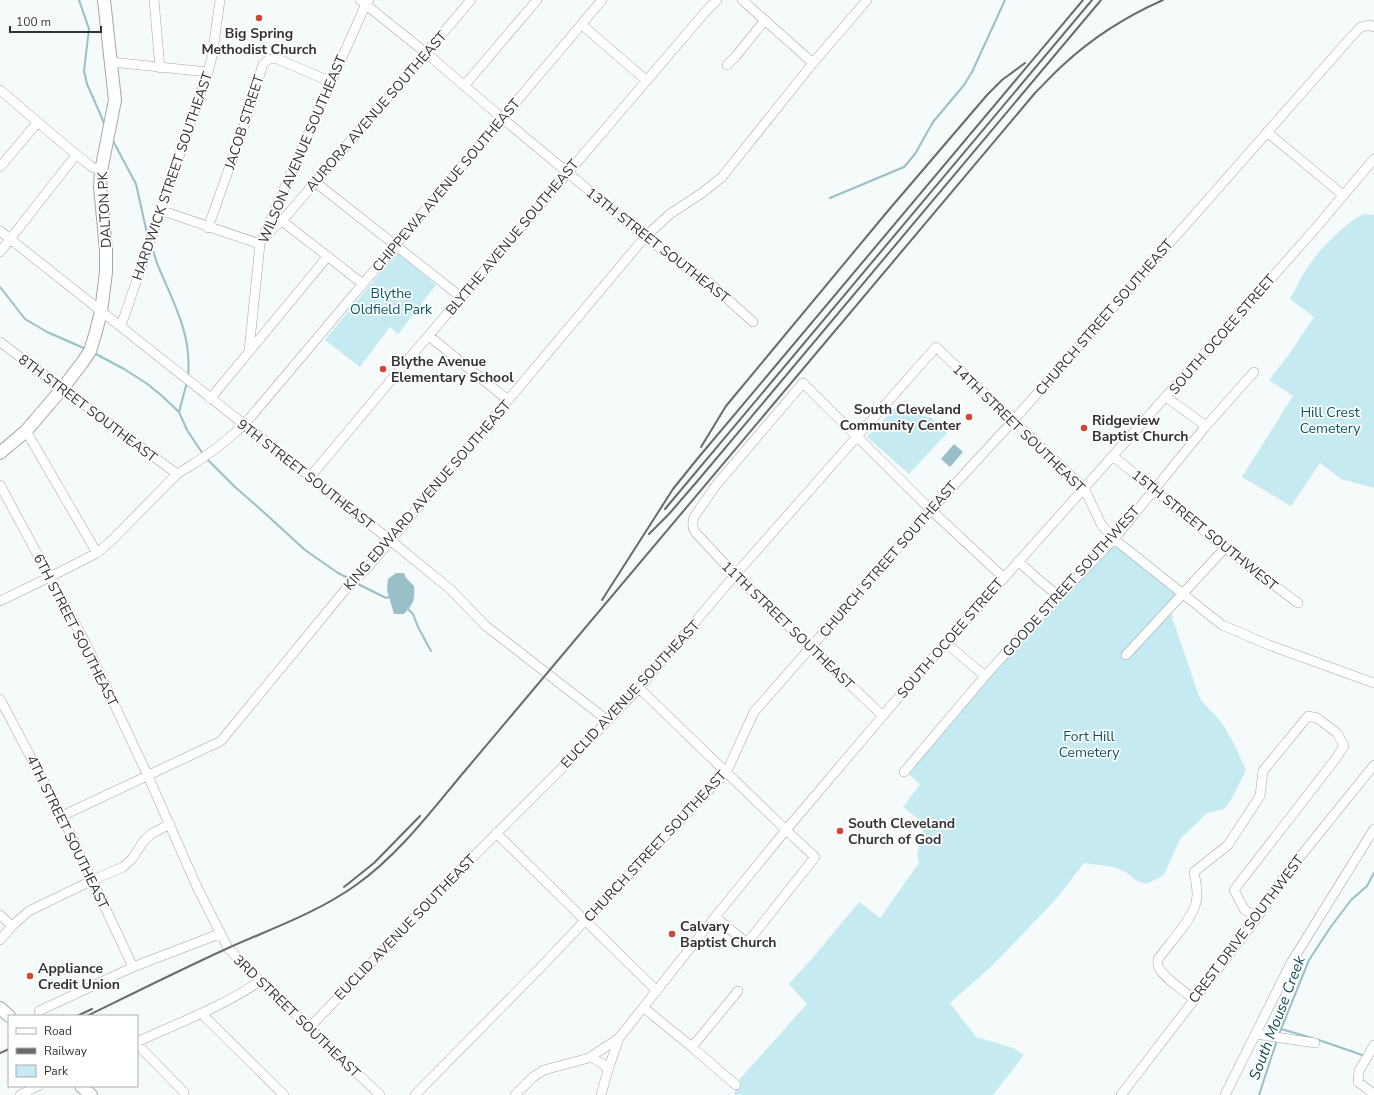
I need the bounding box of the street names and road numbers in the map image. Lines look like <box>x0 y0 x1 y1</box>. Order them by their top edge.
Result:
street label: AURORA AVENUE SOUTHEAST <box>301 27 452 195</box>
street label: WILSON AVENUE SOUTHEAST <box>254 52 351 246</box>
street label: HARDWICK STREET SOUTHEAST <box>128 69 217 283</box>
street label: JACOB STREET <box>220 72 269 173</box>
street label: CHIPPEWA AVENUE SOUTHEAST <box>368 94 525 276</box>
street label: BLYTHE AVENUE SOUTHEAST <box>441 155 584 319</box>
street label: DALTON PK <box>93 171 116 249</box>
street label: 13TH STREET SOUTHEAST <box>582 183 734 308</box>
street label: CHURCH STREET SOUTHEAST <box>1031 235 1178 399</box>
street label: SOUTH OCOEE STREET <box>1165 270 1280 398</box>
street label: 8TH STREET SOUTHEAST <box>15 350 161 467</box>
street label: 14TH STREET SOUTHEAST <box>948 360 1089 497</box>
street label: KING EDWARD AVENUE SOUTHEAST <box>339 396 516 594</box>
street label: 9TH STREET SOUTHEAST <box>233 415 379 534</box>
street label: 15TH STREET SOUTHWEST <box>1128 466 1282 596</box>
street label: CHURCH STREET SOUTHEAST <box>815 477 962 641</box>
street label: GOODE STREET SOUTHWEST <box>998 501 1145 661</box>
street label: 6TH STREET SOUTHEAST <box>29 551 123 710</box>
street label: 11TH STREET SOUTHEAST <box>717 557 858 694</box>
street label: SOUTH OCOEE STREET <box>893 574 1008 702</box>
street label: EUCLID AVENUE SOUTHEAST <box>557 616 705 773</box>
street label: 4TH STREET SOUTHEAST <box>22 752 113 913</box>
street label: CHURCH STREET SOUTHEAST <box>580 766 731 926</box>
street label: EUCLID AVENUE SOUTHEAST <box>330 850 481 1004</box>
street label: CREST DRIVE SOUTHWEST <box>1184 851 1309 1007</box>
street label: 3RD STREET SOUTHEAST <box>229 951 365 1083</box>

